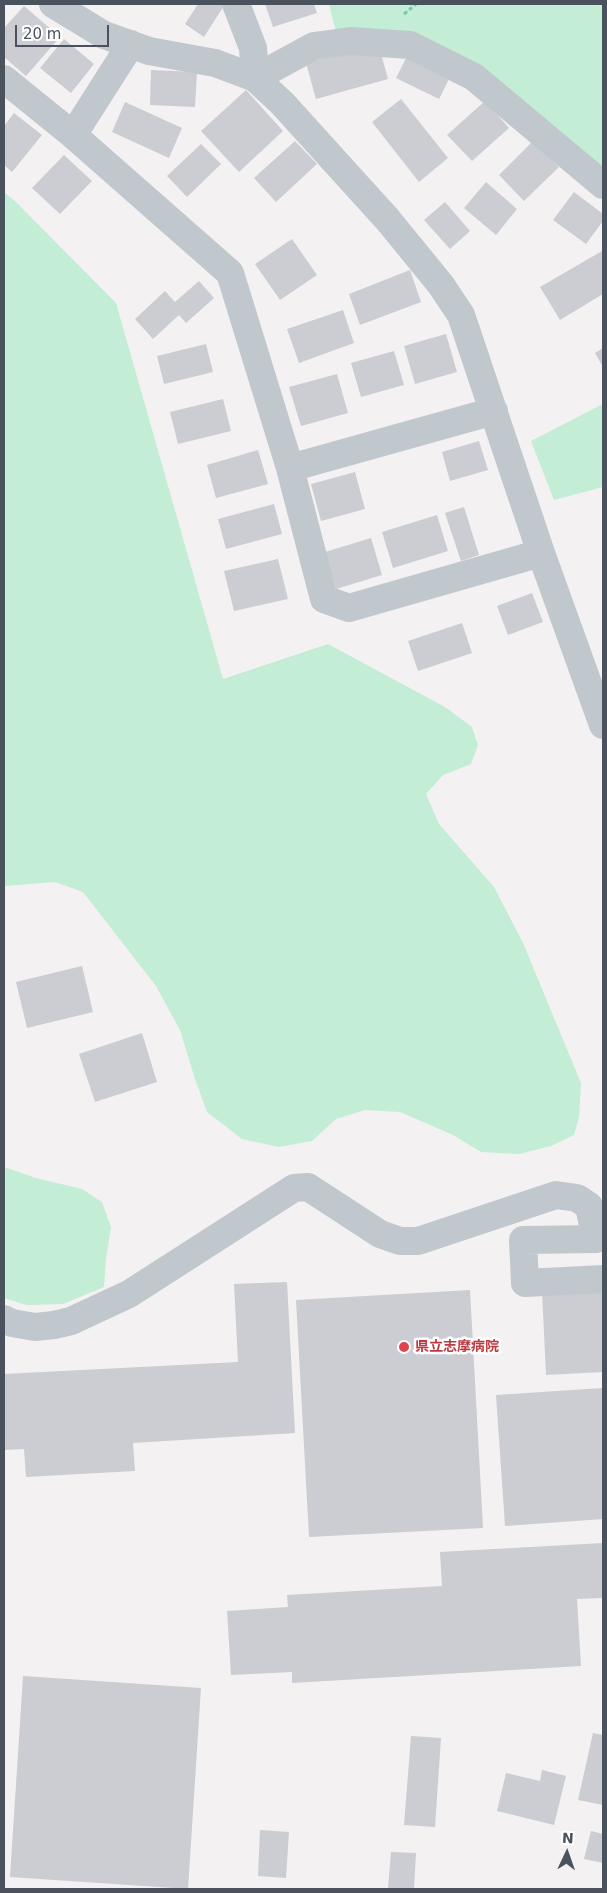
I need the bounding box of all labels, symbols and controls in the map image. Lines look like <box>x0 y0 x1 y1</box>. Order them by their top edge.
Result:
scale bar <box>18 15 111 47</box>
text: 20 m <box>23 25 61 43</box>
place label: 県立志摩病院 <box>415 1339 499 1355</box>
marker: 県立志摩病院 <box>397 1340 411 1354</box>
north arrow <box>542 1828 592 1878</box>
text: N <box>562 1830 574 1846</box>

